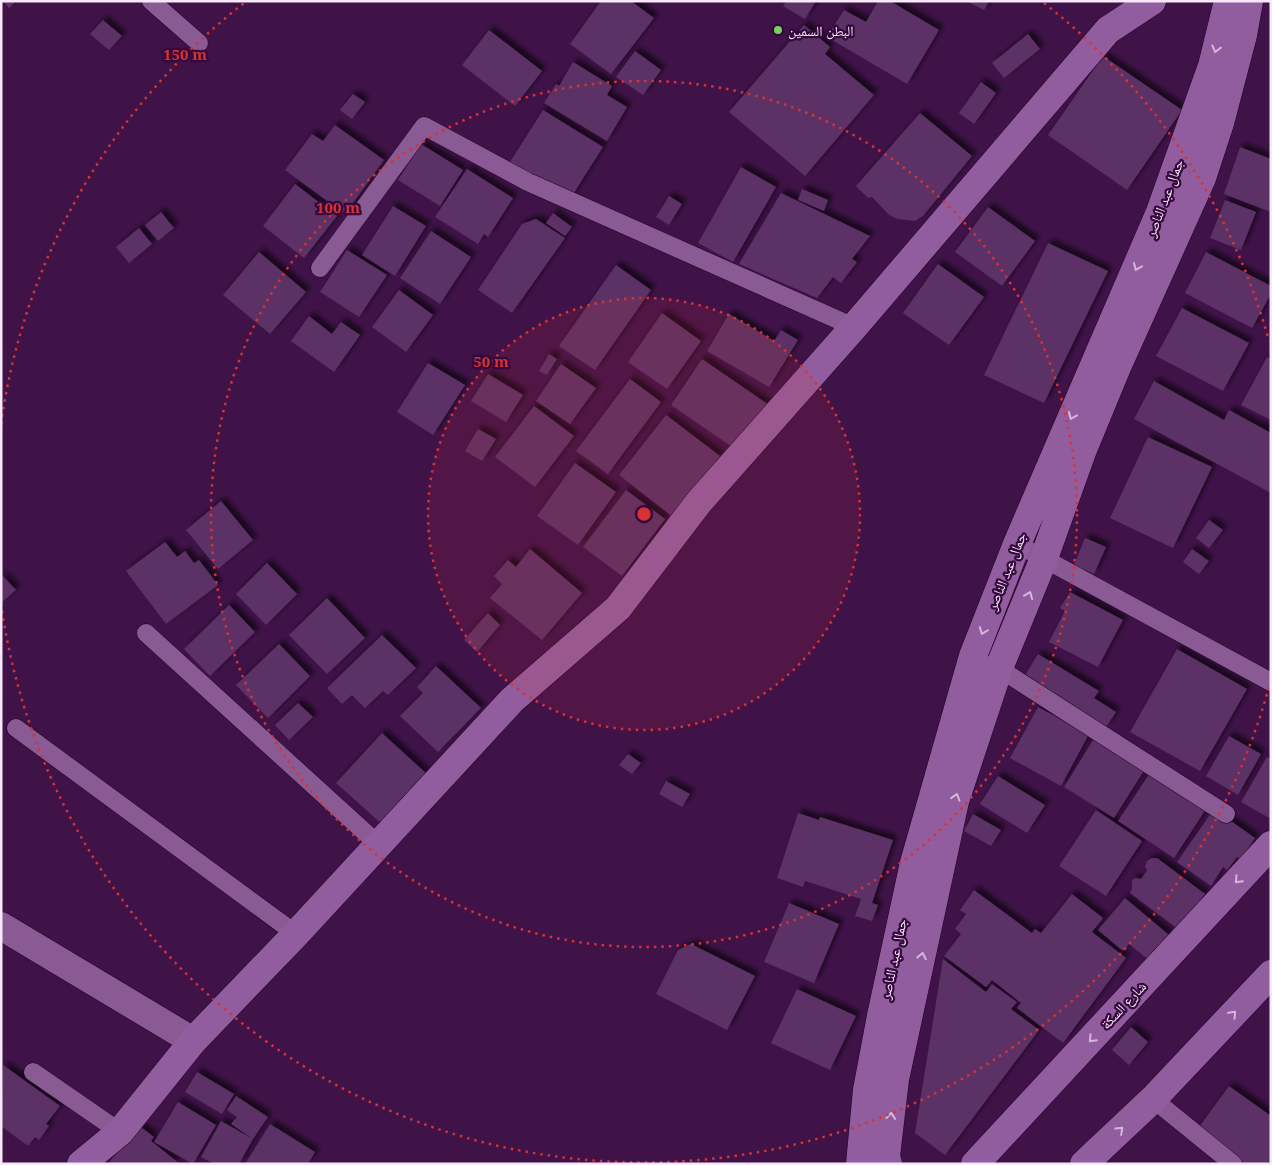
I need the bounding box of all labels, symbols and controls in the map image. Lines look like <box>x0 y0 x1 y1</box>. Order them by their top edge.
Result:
place label: البطن السمين <box>788 21 854 40</box>
marker: البطن السمين <box>772 24 784 36</box>
text: 150 m <box>163 44 207 64</box>
one-way arrow <box>1211 44 1222 53</box>
street label: جمال عبد الناصر <box>1140 156 1188 241</box>
text: 100 m <box>316 197 360 217</box>
one-way arrow <box>1132 262 1143 271</box>
text: 50 m <box>473 351 509 371</box>
one-way arrow <box>1068 411 1079 420</box>
centre of rings <box>635 505 653 523</box>
street label: جمال عبد الناصر <box>981 529 1030 614</box>
one-way arrow <box>1022 591 1033 600</box>
one-way arrow <box>979 626 989 634</box>
one-way arrow <box>951 794 961 802</box>
one-way arrow <box>1235 875 1244 884</box>
street label: جمال عبد الناصر <box>875 917 911 1002</box>
one-way arrow <box>916 952 926 961</box>
street label: شارع السكة <box>1096 977 1151 1034</box>
one-way arrow <box>1227 1011 1236 1020</box>
one-way arrow <box>1089 1033 1098 1042</box>
one-way arrow <box>885 1111 896 1119</box>
one-way arrow <box>1114 1127 1123 1136</box>

